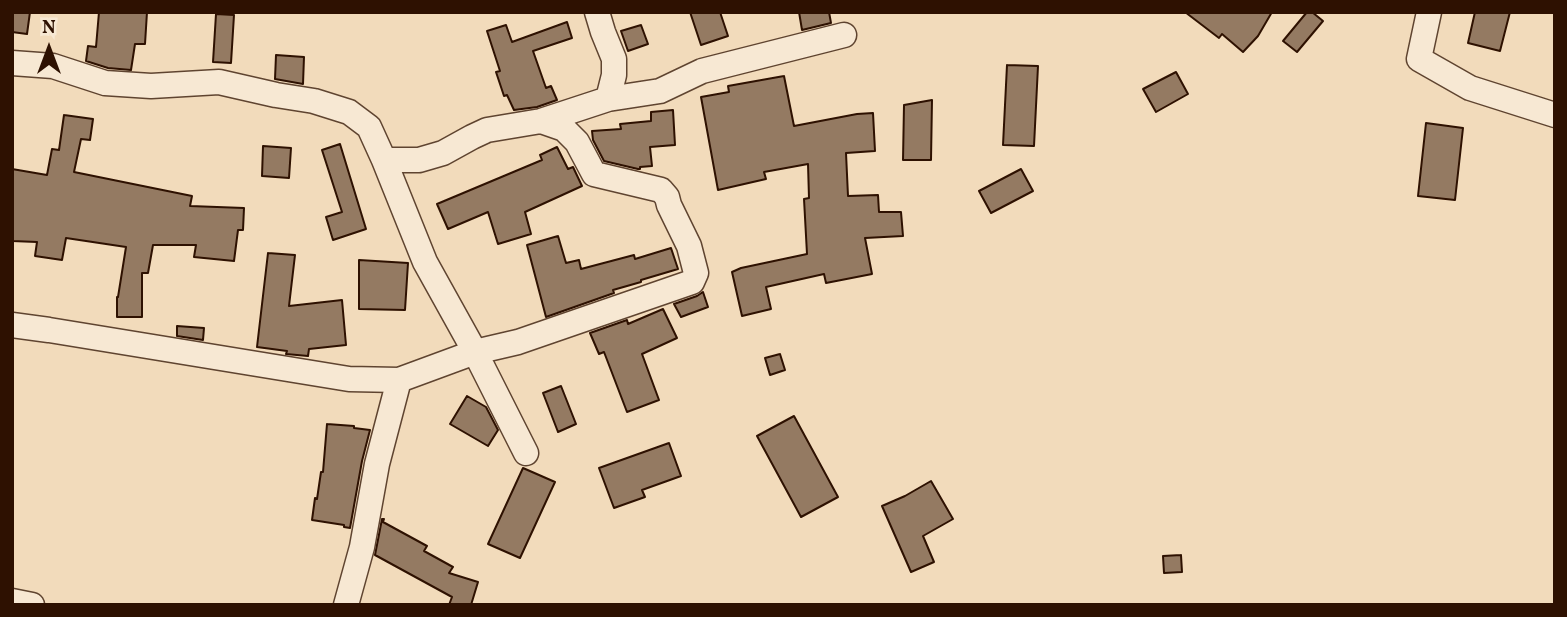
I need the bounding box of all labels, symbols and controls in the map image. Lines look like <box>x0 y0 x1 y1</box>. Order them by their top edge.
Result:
north arrow <box>14 14 84 84</box>
text: N <box>42 15 56 41</box>

